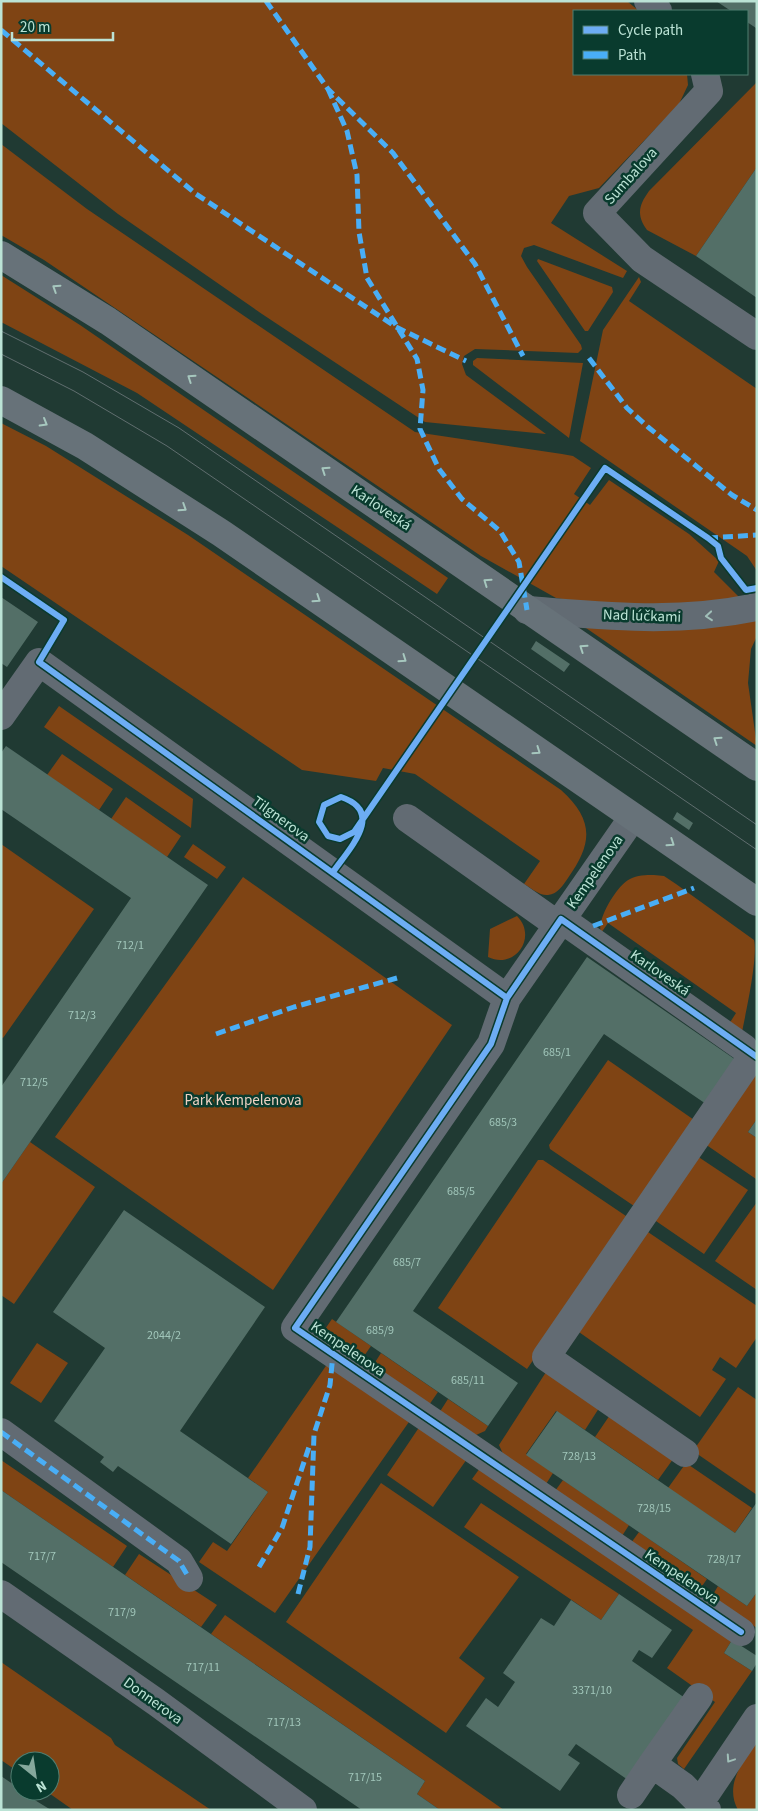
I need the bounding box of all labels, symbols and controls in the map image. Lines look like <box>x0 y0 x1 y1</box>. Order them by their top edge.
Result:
scale bar <box>12 10 114 42</box>
legend <box>573 10 748 75</box>
text: 20 m <box>20 17 50 38</box>
text: Cycle path <box>618 20 683 41</box>
text: Path <box>618 45 646 66</box>
street label: Sumbalova <box>600 143 662 209</box>
one-way arrow <box>52 285 61 294</box>
one-way arrow <box>187 375 196 384</box>
one-way arrow <box>39 416 48 426</box>
one-way arrow <box>321 467 330 476</box>
street label: Karloveská <box>347 480 415 536</box>
one-way arrow <box>177 502 186 511</box>
one-way arrow <box>483 579 493 588</box>
one-way arrow <box>311 593 321 602</box>
street label: Nad lúčkami <box>602 604 682 628</box>
one-way arrow <box>705 610 713 621</box>
one-way arrow <box>579 645 588 654</box>
one-way arrow <box>398 653 407 662</box>
one-way arrow <box>713 736 722 746</box>
one-way arrow <box>531 745 541 754</box>
street label: Tilgnerova <box>248 791 314 847</box>
street label: Kempelenova <box>562 831 628 913</box>
one-way arrow <box>665 837 675 846</box>
house number: 712/1 <box>116 937 144 954</box>
street label: Karloveská <box>626 945 694 1001</box>
house number: 712/3 <box>68 1007 96 1024</box>
house number: 685/1 <box>543 1044 571 1061</box>
house number: 712/5 <box>20 1074 48 1091</box>
park label: Park Kempelenova <box>184 1090 302 1111</box>
house number: 685/3 <box>489 1114 517 1131</box>
house number: 685/5 <box>447 1183 475 1200</box>
house number: 685/7 <box>393 1254 421 1271</box>
street label: Kempelenova <box>306 1316 390 1382</box>
house number: 685/9 <box>366 1322 394 1339</box>
house number: 2044/2 <box>147 1327 181 1344</box>
house number: 685/11 <box>451 1372 485 1389</box>
house number: 728/13 <box>562 1448 596 1465</box>
house number: 728/15 <box>637 1500 671 1517</box>
street label: Kempelenova <box>640 1544 724 1610</box>
house number: 717/7 <box>28 1548 56 1565</box>
house number: 728/17 <box>707 1551 741 1568</box>
house number: 717/9 <box>108 1604 136 1621</box>
house number: 717/11 <box>186 1659 220 1676</box>
street label: Donnerova <box>119 1672 187 1730</box>
house number: 3371/10 <box>572 1682 612 1699</box>
house number: 717/13 <box>267 1714 301 1731</box>
north arrow <box>10 1751 60 1801</box>
one-way arrow <box>726 1753 736 1762</box>
house number: 717/15 <box>348 1769 382 1786</box>
text: N <box>32 1775 50 1797</box>

